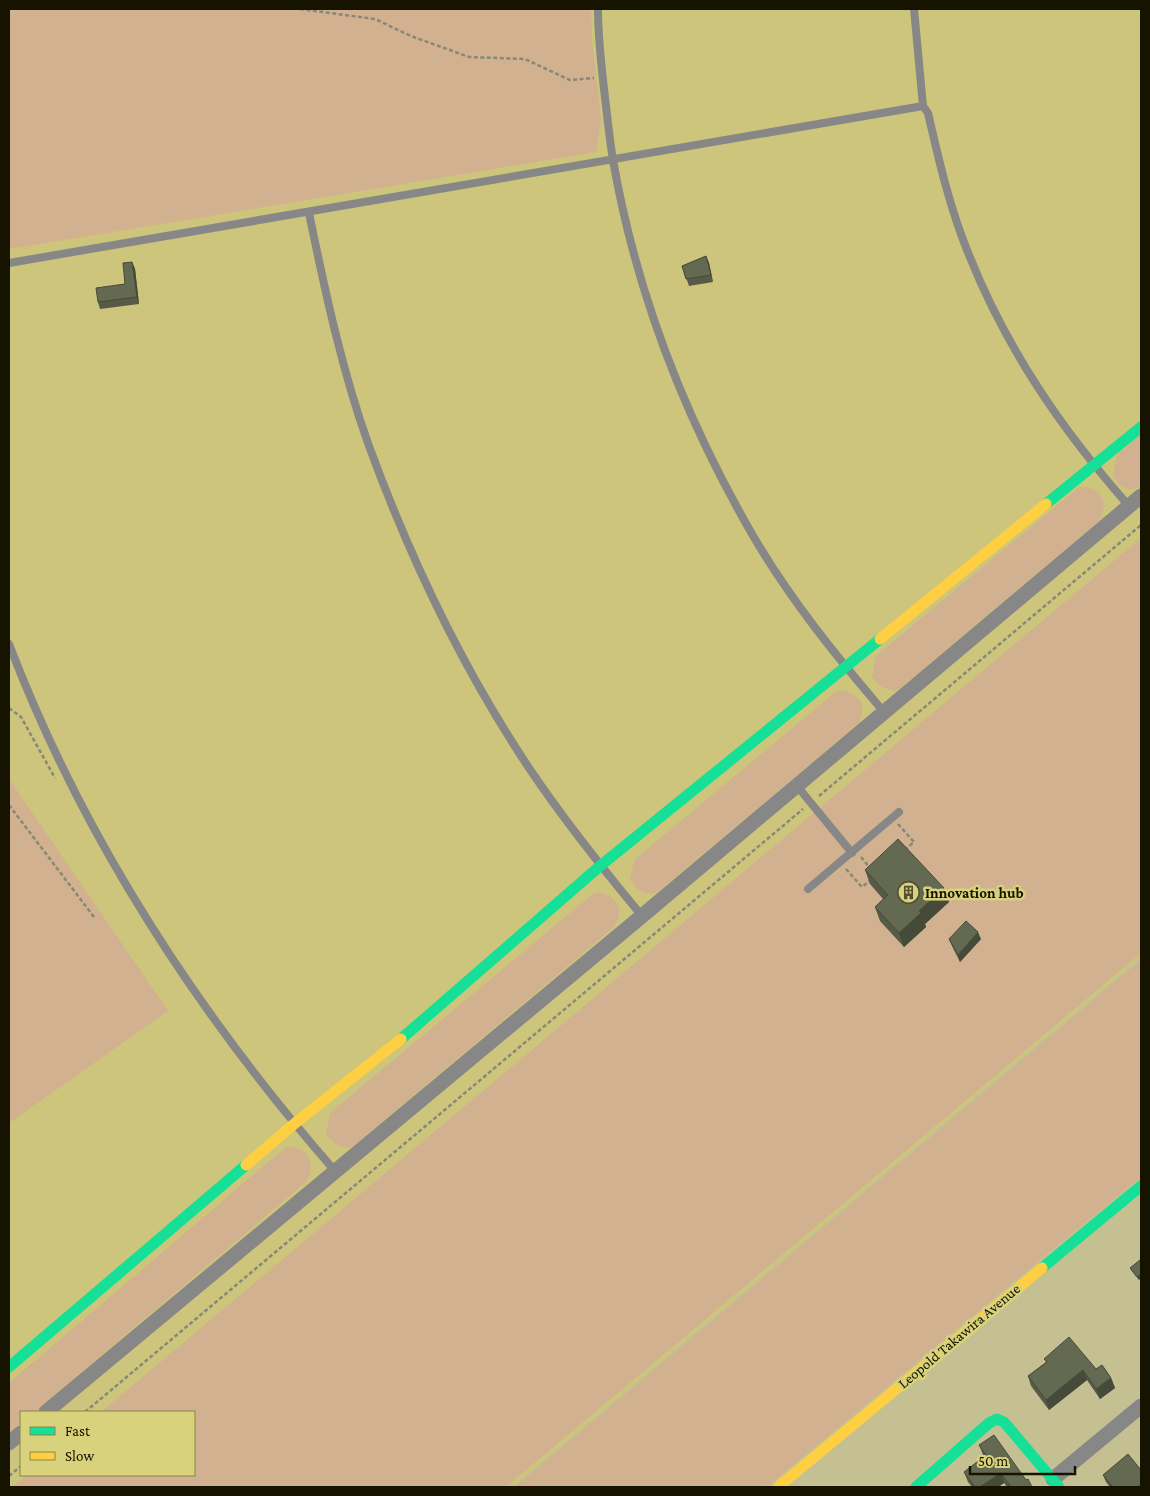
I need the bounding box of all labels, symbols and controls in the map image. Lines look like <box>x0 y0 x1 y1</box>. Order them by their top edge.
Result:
building icon: Innovation hub <box>897 881 921 905</box>
place label: Innovation hub <box>925 885 1024 901</box>
street label: Leopold Takawira Avenue <box>895 1280 1024 1392</box>
legend <box>20 1411 195 1476</box>
text: Fast <box>65 1423 91 1439</box>
scale bar <box>970 1444 1075 1476</box>
text: Slow <box>65 1448 95 1464</box>
text: 50 m <box>978 1453 1008 1469</box>

